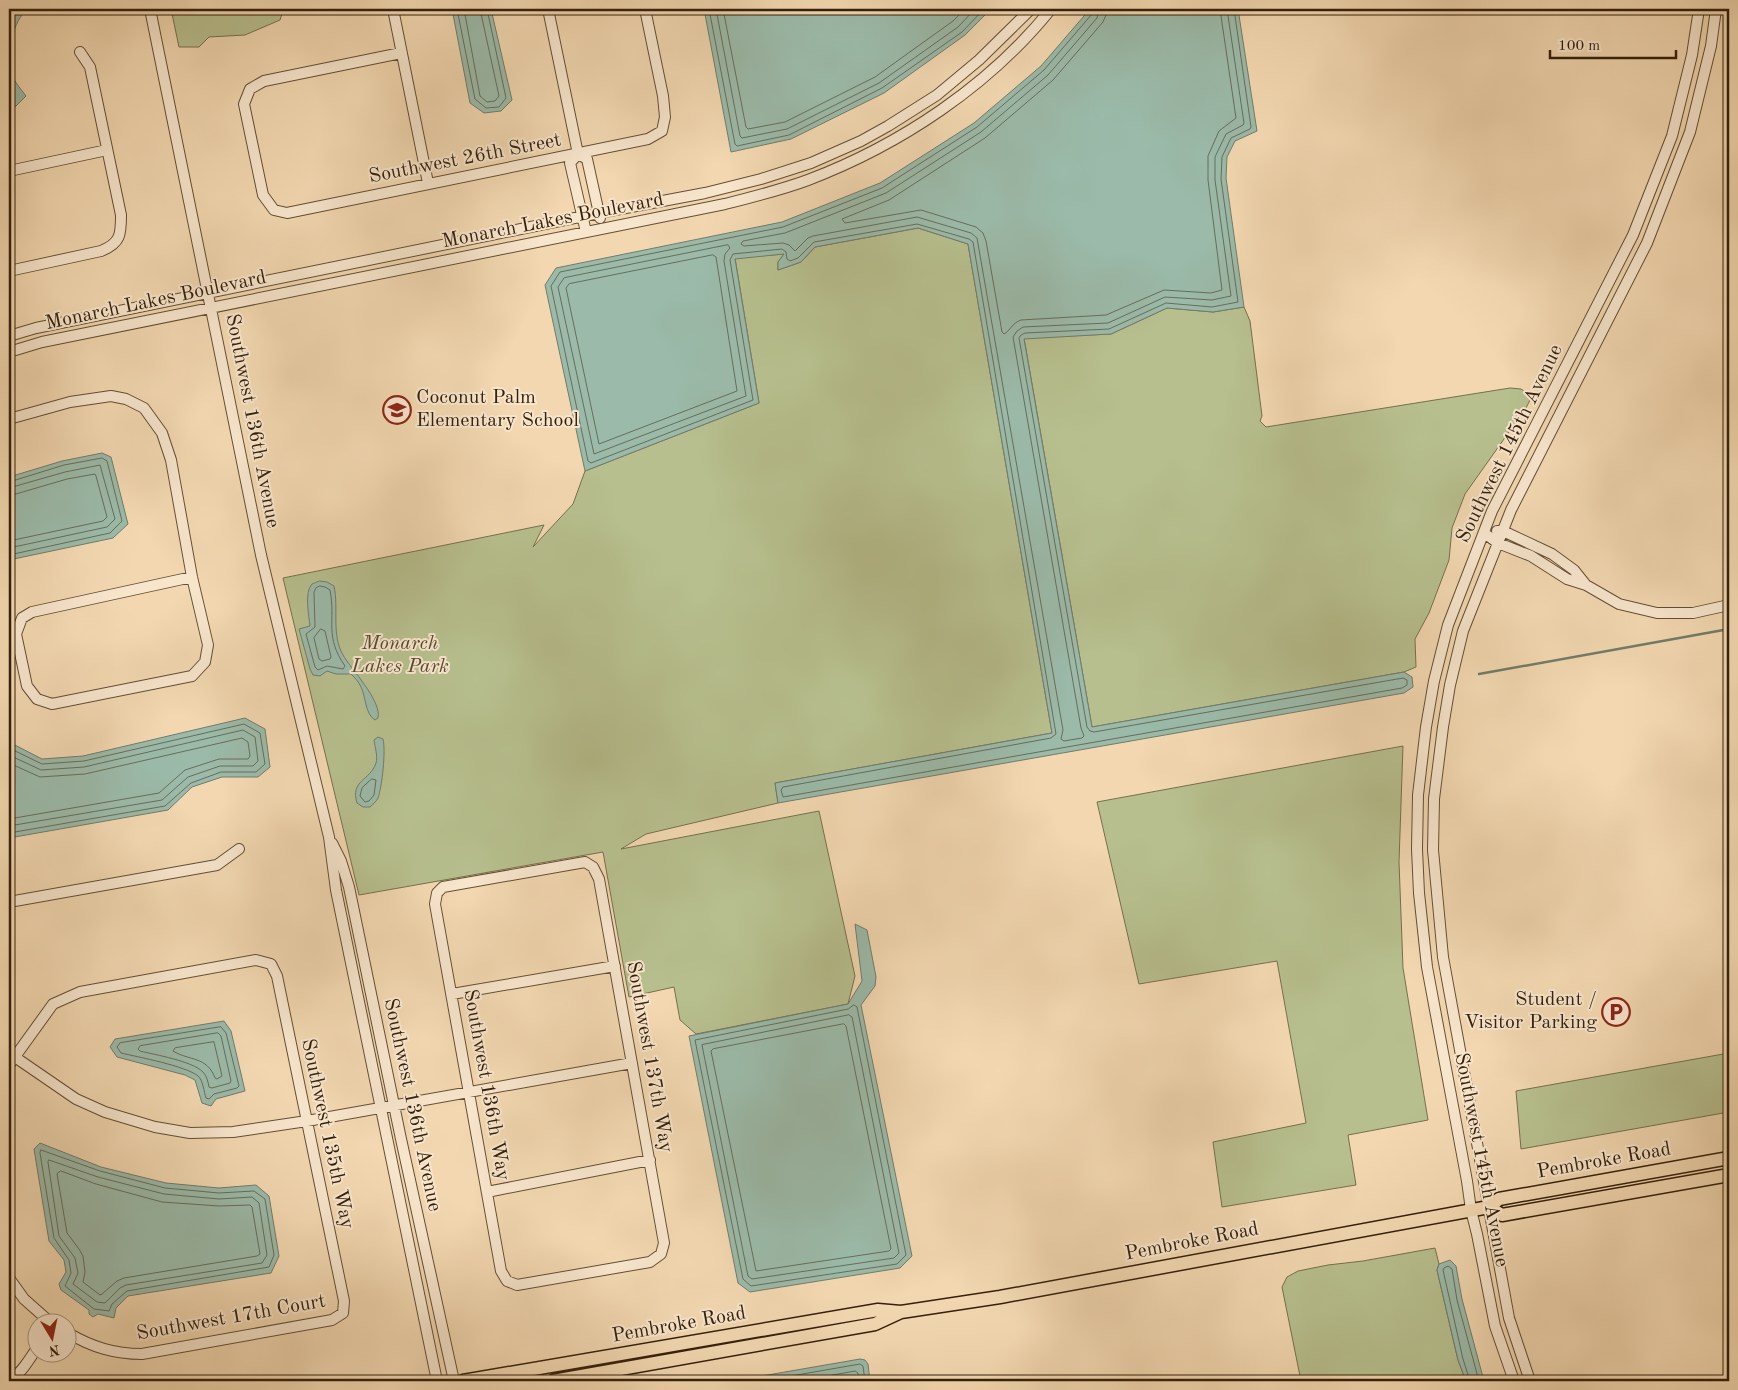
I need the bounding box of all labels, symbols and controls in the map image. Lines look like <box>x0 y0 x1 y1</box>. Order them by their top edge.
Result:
scale bar <box>1550 28 1677 60</box>
text: 100 m <box>1558 39 1600 54</box>
street label: Southwest 26th Street <box>367 131 563 187</box>
street label: Monarch Lakes Boulevard <box>440 190 666 252</box>
street label: Monarch Lakes Boulevard <box>44 268 268 334</box>
street label: Southwest 136th Avenue <box>221 312 283 530</box>
street label: Southwest 145th Avenue <box>1453 342 1567 546</box>
place label: Coconut Palm Elementary School <box>416 388 579 431</box>
school or university icon: Coconut Palm Elementary School <box>382 395 412 425</box>
park label: Monarch Lakes Park <box>350 634 449 677</box>
street label: Southwest 137th Way <box>622 960 676 1155</box>
street label: Southwest 136th Way <box>459 988 513 1183</box>
place label: Student / Visitor Parking <box>1464 990 1597 1033</box>
street label: Southwest 136th Avenue <box>380 996 444 1214</box>
parking icon: Student / Visitor Parking <box>1601 997 1631 1027</box>
street label: Southwest 135th Way <box>297 1037 357 1231</box>
street label: Southwest 145th Avenue <box>1450 1051 1512 1269</box>
street label: Pembroke Road <box>1535 1139 1673 1183</box>
street label: Pembroke Road <box>1123 1219 1261 1265</box>
street label: Southwest 17th Court <box>135 1291 327 1345</box>
street label: Pembroke Road <box>610 1303 748 1347</box>
north arrow <box>28 1312 78 1362</box>
text: N <box>47 1342 61 1358</box>

